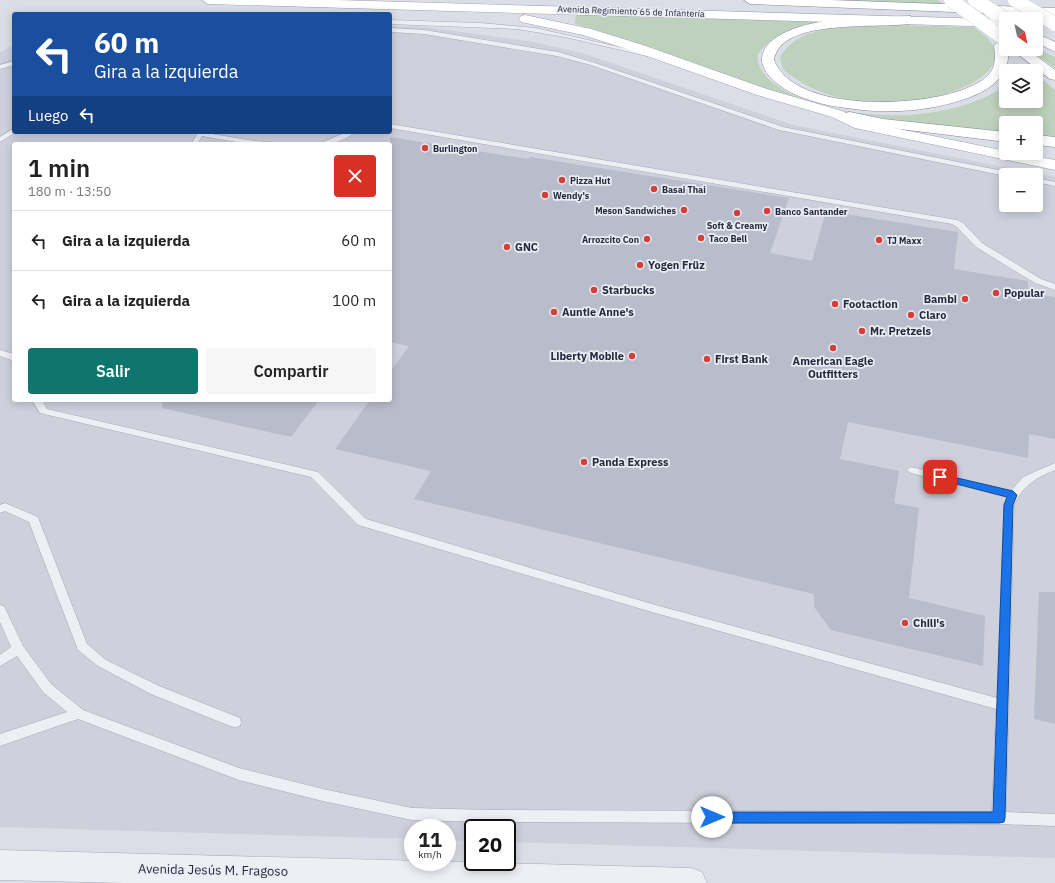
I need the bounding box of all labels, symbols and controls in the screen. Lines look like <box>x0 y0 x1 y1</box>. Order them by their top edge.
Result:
street label: Avenida Regimiento 65 de Infantería <box>557 3 705 19</box>
north arrow <box>999 12 1043 56</box>
map controls <box>999 12 1043 212</box>
text: 60 m <box>94 24 159 61</box>
icon: left <box>28 28 80 80</box>
text: Gira a la izquierda <box>94 60 238 83</box>
button: layers <box>999 64 1043 108</box>
icon: left <box>76 104 98 126</box>
text: Luego <box>28 106 68 125</box>
button: + <box>999 116 1043 160</box>
marker: Burlington <box>420 143 430 153</box>
place label: Burlington <box>433 143 478 154</box>
text: 1 min <box>28 152 90 184</box>
button: close <box>334 155 376 197</box>
button: − <box>999 168 1043 212</box>
marker: Pizza Hut <box>557 175 567 185</box>
place label: Pizza Hut <box>570 175 611 186</box>
text: 180 m · 13:50 <box>28 183 111 200</box>
marker: Basai Thai <box>649 184 659 194</box>
place label: Basai Thai <box>662 184 706 195</box>
marker: Wendy's <box>540 190 550 200</box>
place label: Wendy's <box>553 190 590 201</box>
place label: Meson Sandwiches <box>595 205 676 216</box>
marker: Meson Sandwiches <box>679 205 689 215</box>
marker: Banco Santander <box>762 206 772 216</box>
place label: Banco Santander <box>775 206 848 217</box>
marker: Soft & Creamy <box>732 208 742 218</box>
place label: Soft & Creamy <box>707 220 767 231</box>
icon: left <box>28 230 50 252</box>
text: Gira a la izquierda <box>62 231 190 250</box>
text: 60 m <box>341 231 376 250</box>
marker: Taco Bell <box>696 233 706 243</box>
place label: Taco Bell <box>709 233 747 244</box>
place label: Arrozcito Con <box>582 234 639 245</box>
marker: Arrozcito Con <box>642 234 652 244</box>
marker: TJ Maxx <box>874 235 884 245</box>
place label: TJ Maxx <box>887 235 922 246</box>
place label: GNC <box>515 240 538 254</box>
marker: GNC <box>502 242 512 252</box>
place label: Yogen Früz <box>648 258 705 272</box>
marker: Yogen Früz <box>635 260 645 270</box>
place label: Starbucks <box>602 283 655 297</box>
marker: Starbucks <box>589 285 599 295</box>
place label: Popular <box>1004 286 1045 300</box>
marker: Popular <box>991 288 1001 298</box>
icon: left <box>28 290 50 312</box>
text: Gira a la izquierda <box>62 291 190 310</box>
text: 100 m <box>332 291 376 310</box>
place label: Bambi <box>924 292 957 306</box>
marker: Bambi <box>960 294 970 304</box>
place label: Footaction <box>843 297 898 311</box>
marker: Footaction <box>830 299 840 309</box>
place label: Auntie Anne's <box>562 305 634 319</box>
marker: Auntie Anne's <box>549 307 559 317</box>
place label: Claro <box>919 308 946 322</box>
marker: Claro <box>906 310 916 320</box>
place label: Mr. Pretzels <box>870 324 932 338</box>
marker: Mr. Pretzels <box>857 326 867 336</box>
marker: American Eagle Outfitters <box>828 343 838 353</box>
button: Salir <box>28 348 198 394</box>
button: Compartir <box>206 348 376 394</box>
place label: Liberty Mobile <box>550 349 624 363</box>
marker: Liberty Mobile <box>627 351 637 361</box>
place label: First Bank <box>715 352 768 366</box>
marker: First Bank <box>702 354 712 364</box>
place label: American Eagle Outfitters <box>793 354 873 381</box>
place label: Panda Express <box>592 455 669 469</box>
marker: Panda Express <box>579 457 589 467</box>
pin <box>923 460 957 494</box>
icon: arrive <box>929 466 951 488</box>
place label: Chili's <box>913 616 945 630</box>
marker: Chili's <box>900 618 910 628</box>
position arrow <box>691 796 733 838</box>
speed limit sign: 20 <box>464 819 516 871</box>
text: 11 <box>418 826 442 853</box>
text: km/h <box>418 848 442 861</box>
street label: Avenida Jesús M. Fragoso <box>138 860 288 880</box>

